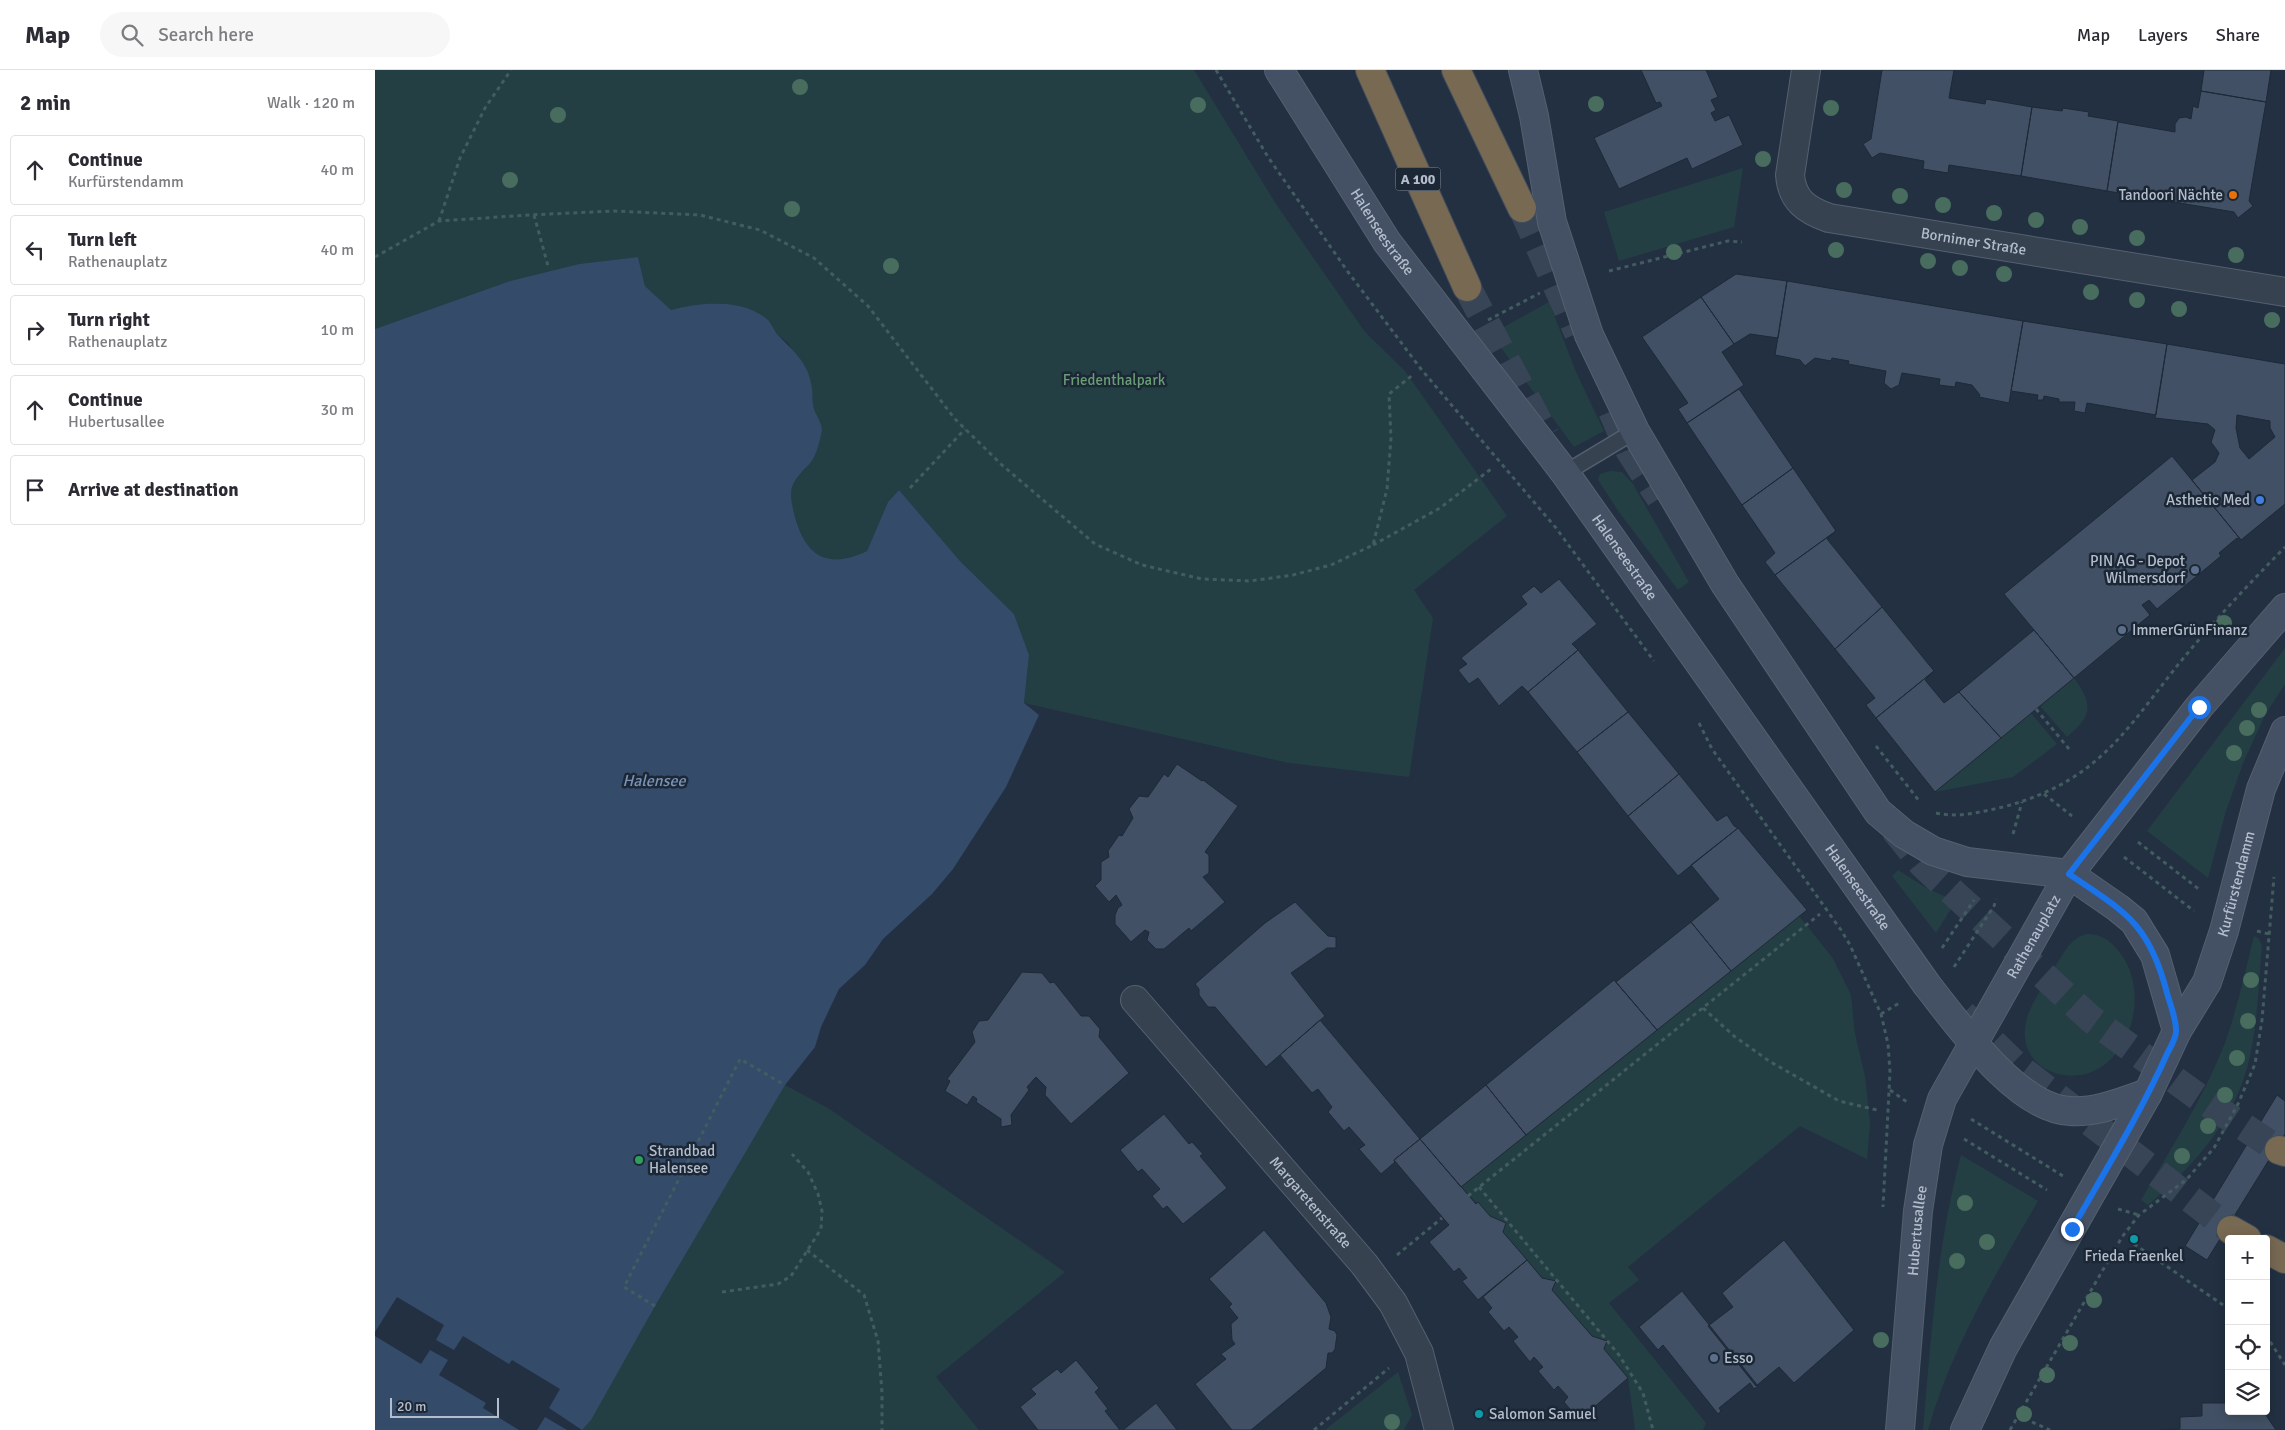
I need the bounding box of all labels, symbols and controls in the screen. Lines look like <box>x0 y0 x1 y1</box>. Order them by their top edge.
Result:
search box <box>100 12 450 57</box>
text: Map <box>25 20 70 50</box>
icon: search <box>118 21 146 49</box>
text: Search here <box>158 23 254 47</box>
text: Map <box>2077 24 2110 46</box>
text: Layers <box>2138 24 2188 46</box>
text: Share <box>2216 24 2260 46</box>
text: 2 min <box>20 90 71 116</box>
text: Walk · 120 m <box>267 93 355 113</box>
text: Continue <box>68 148 143 172</box>
icon: ahead <box>21 156 49 184</box>
text: 40 m <box>320 160 354 180</box>
road number: A 100 <box>1395 168 1441 190</box>
text: Kurfürstendamm <box>68 172 184 192</box>
street label: Halenseestraße <box>1347 185 1418 279</box>
place label: Tandoori Nächte <box>2119 186 2223 204</box>
marker: Tandoori Nächte <box>2227 189 2239 201</box>
street label: Bornimer Straße <box>1919 224 2028 259</box>
text: Turn left <box>68 228 137 252</box>
icon: left <box>21 236 49 264</box>
text: 40 m <box>320 240 354 260</box>
text: Rathenauplatz <box>68 252 167 272</box>
text: Turn right <box>68 308 150 332</box>
icon: right <box>21 316 49 344</box>
text: 10 m <box>320 320 354 340</box>
text: Rathenauplatz <box>68 332 167 352</box>
park label: Friedenthalpark <box>1063 371 1166 389</box>
text: Continue <box>68 388 143 412</box>
icon: ahead <box>21 396 49 424</box>
text: 30 m <box>320 400 354 420</box>
text: Hubertusallee <box>68 412 165 432</box>
icon: arrive <box>21 476 49 504</box>
text: Arrive at destination <box>68 478 239 502</box>
place label: Asthetic Med <box>2166 491 2250 509</box>
marker: Asthetic Med <box>2254 494 2266 506</box>
street label: Halenseestraße <box>1588 511 1661 604</box>
place label: PIN AG - Depot Wilmersdorf <box>2090 552 2186 587</box>
marker: PIN AG - Depot Wilmersdorf <box>2189 564 2201 576</box>
place label: ImmerGrünFinanz <box>2132 621 2248 639</box>
marker: ImmerGrünFinanz <box>2116 624 2128 636</box>
route start <box>2188 696 2211 719</box>
water label: Halensee <box>622 771 687 791</box>
street label: Kurfürstendamm <box>2214 829 2259 939</box>
street label: Halenseestraße <box>1821 841 1894 934</box>
street label: Rathenauplatz <box>2003 891 2065 982</box>
place label: Strandbad Halensee <box>649 1142 715 1177</box>
street label: Margaretenstraße <box>1266 1153 1355 1252</box>
marker: Strandbad Halensee <box>633 1154 645 1166</box>
street label: Hubertusallee <box>1904 1184 1931 1277</box>
route end <box>2061 1218 2084 1241</box>
marker: Frieda Fraenkel <box>2128 1233 2140 1245</box>
map controls <box>2225 1235 2270 1415</box>
button: + <box>2225 1235 2270 1280</box>
place label: Frieda Fraenkel <box>2085 1247 2183 1265</box>
button: − <box>2225 1280 2270 1325</box>
button: locate <box>2225 1325 2270 1370</box>
place label: Esso <box>1724 1349 1754 1367</box>
marker: Esso <box>1708 1352 1720 1364</box>
button: layers <box>2225 1370 2270 1415</box>
scale bar <box>390 1395 499 1418</box>
text: 20 m <box>397 1398 426 1415</box>
place label: Salomon Samuel <box>1489 1405 1596 1423</box>
marker: Salomon Samuel <box>1473 1408 1485 1420</box>

